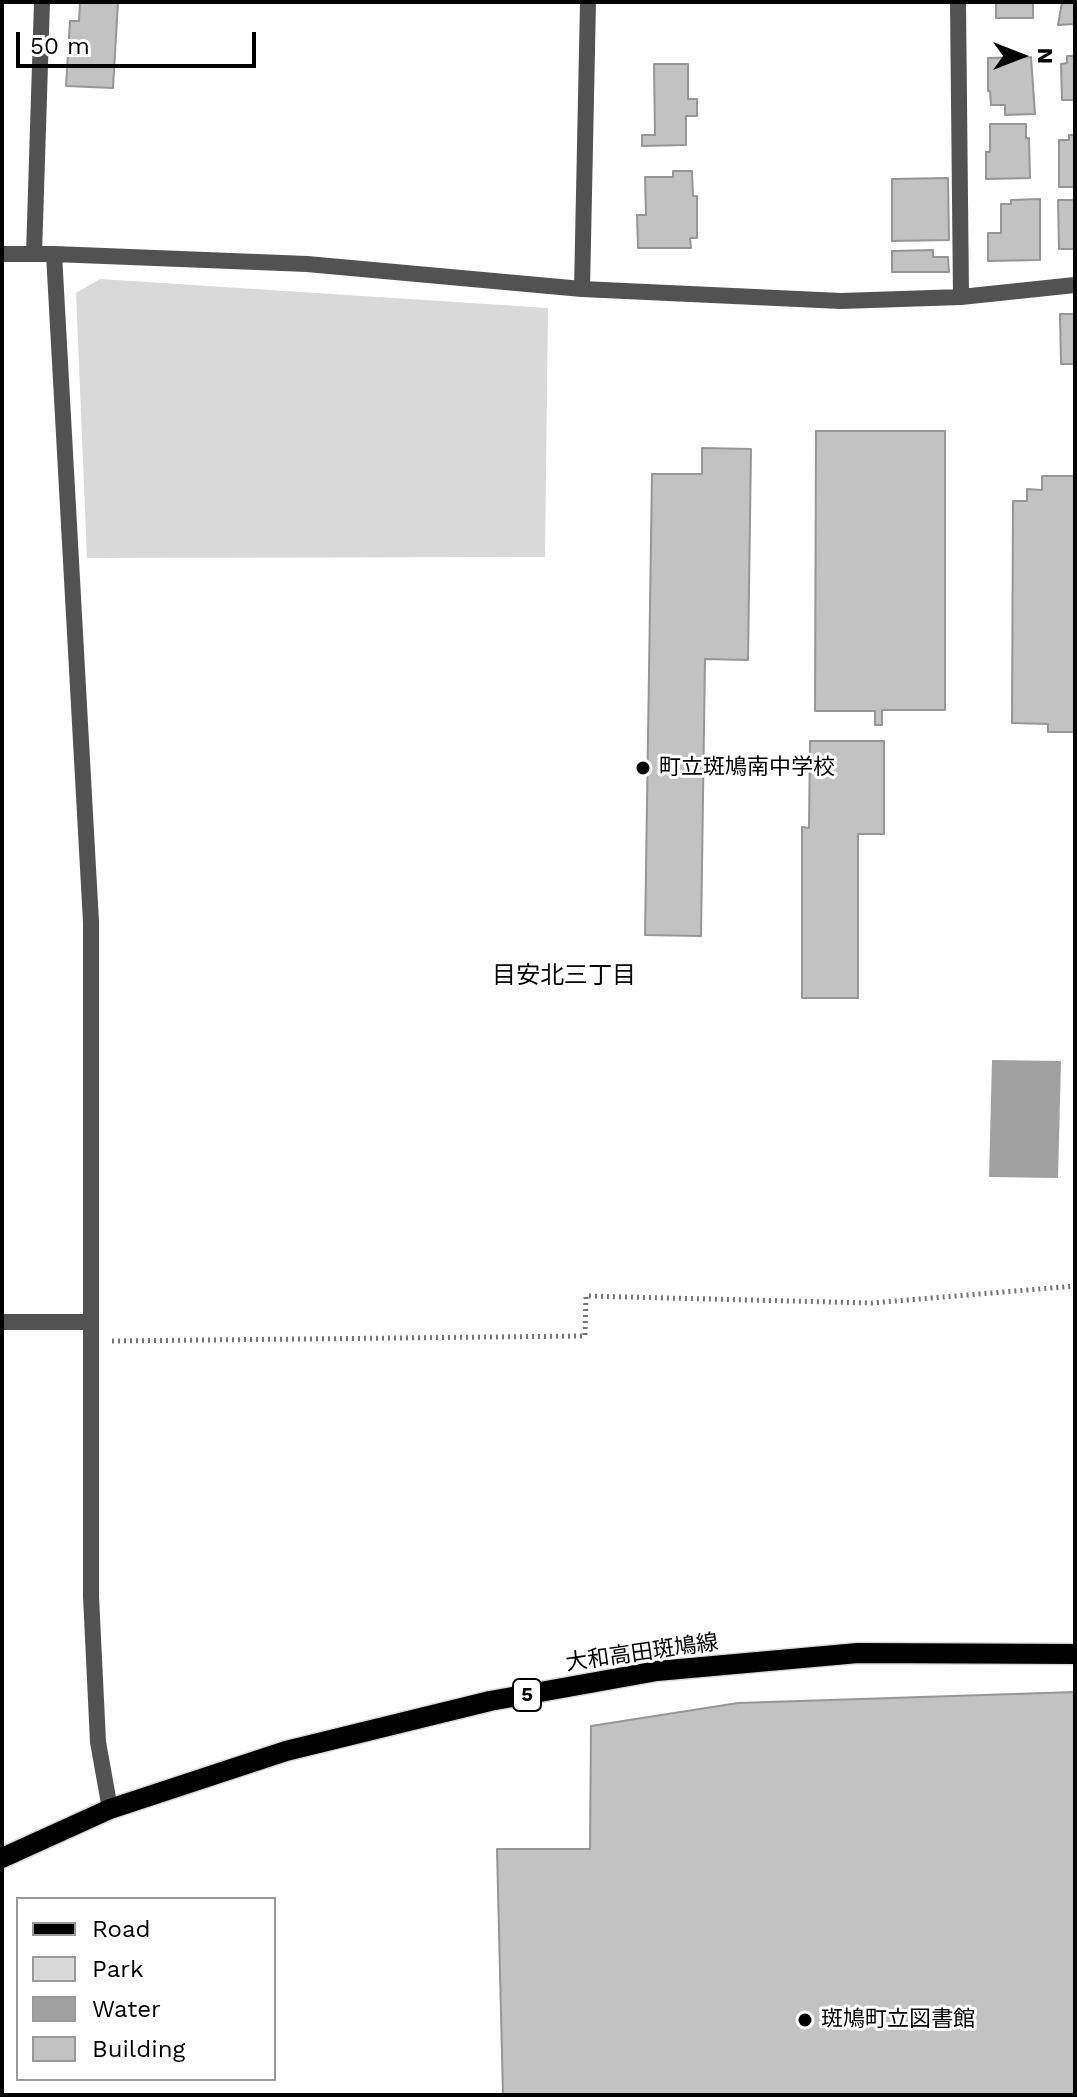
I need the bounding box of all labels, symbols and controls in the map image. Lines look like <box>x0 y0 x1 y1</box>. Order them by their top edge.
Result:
scale bar <box>20 16 260 66</box>
north arrow <box>981 16 1061 96</box>
text: 50 m <box>30 32 90 60</box>
text: N <box>1033 48 1058 64</box>
place label: 町立斑鳩南中学校 <box>659 755 835 781</box>
marker: 町立斑鳩南中学校 <box>634 759 652 777</box>
district label: 目安北三丁目 <box>492 962 636 990</box>
street label: 大和高田斑鳩線 <box>564 1629 720 1677</box>
road number: 5 <box>513 1679 541 1711</box>
legend <box>16 1897 276 2081</box>
text: Road <box>92 1915 151 1943</box>
text: Park <box>92 1955 144 1983</box>
text: Water <box>92 1995 161 2023</box>
place label: 斑鳩町立図書館 <box>821 2007 975 2033</box>
marker: 斑鳩町立図書館 <box>796 2011 814 2029</box>
text: Building <box>92 2035 185 2063</box>

